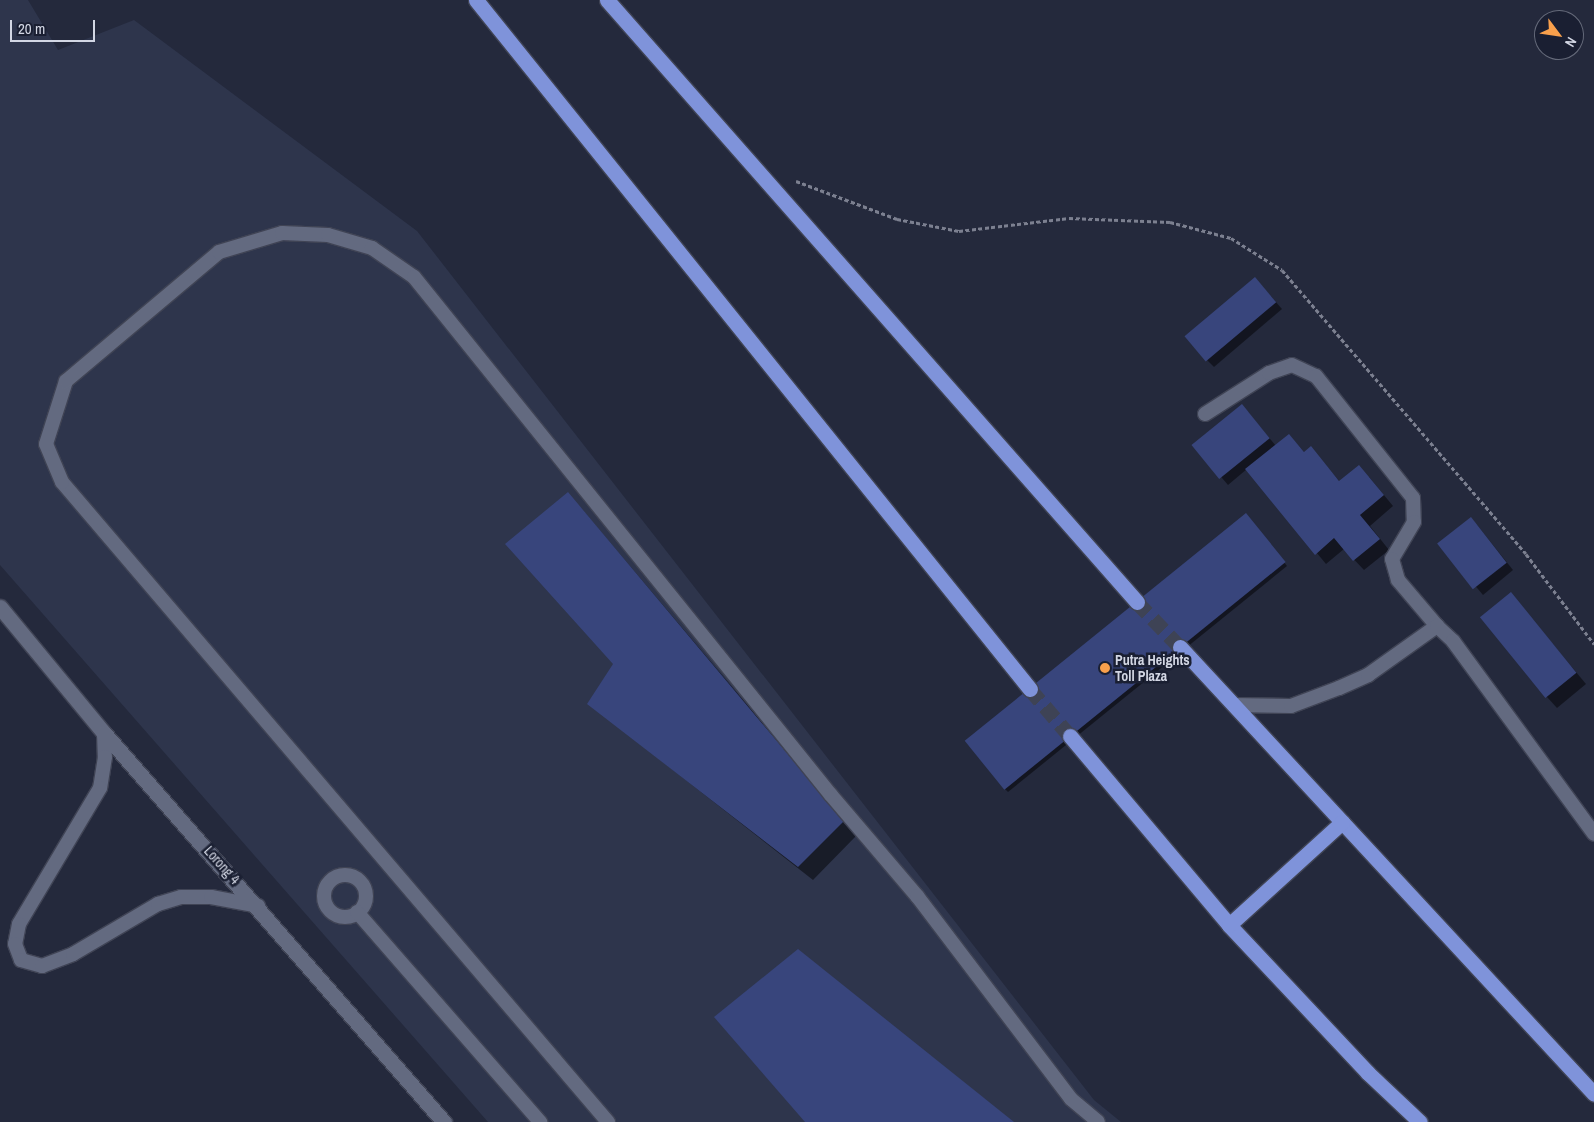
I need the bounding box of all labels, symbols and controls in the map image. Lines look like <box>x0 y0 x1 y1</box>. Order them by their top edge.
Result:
scale bar <box>12 10 98 42</box>
north arrow <box>1534 10 1584 60</box>
text: 20 m <box>18 18 45 39</box>
text: N <box>1561 34 1581 50</box>
place label: Putra Heights Toll Plaza <box>1115 652 1190 684</box>
marker: Putra Heights Toll Plaza <box>1099 662 1111 674</box>
street label: Lorong 4 <box>201 843 243 887</box>

